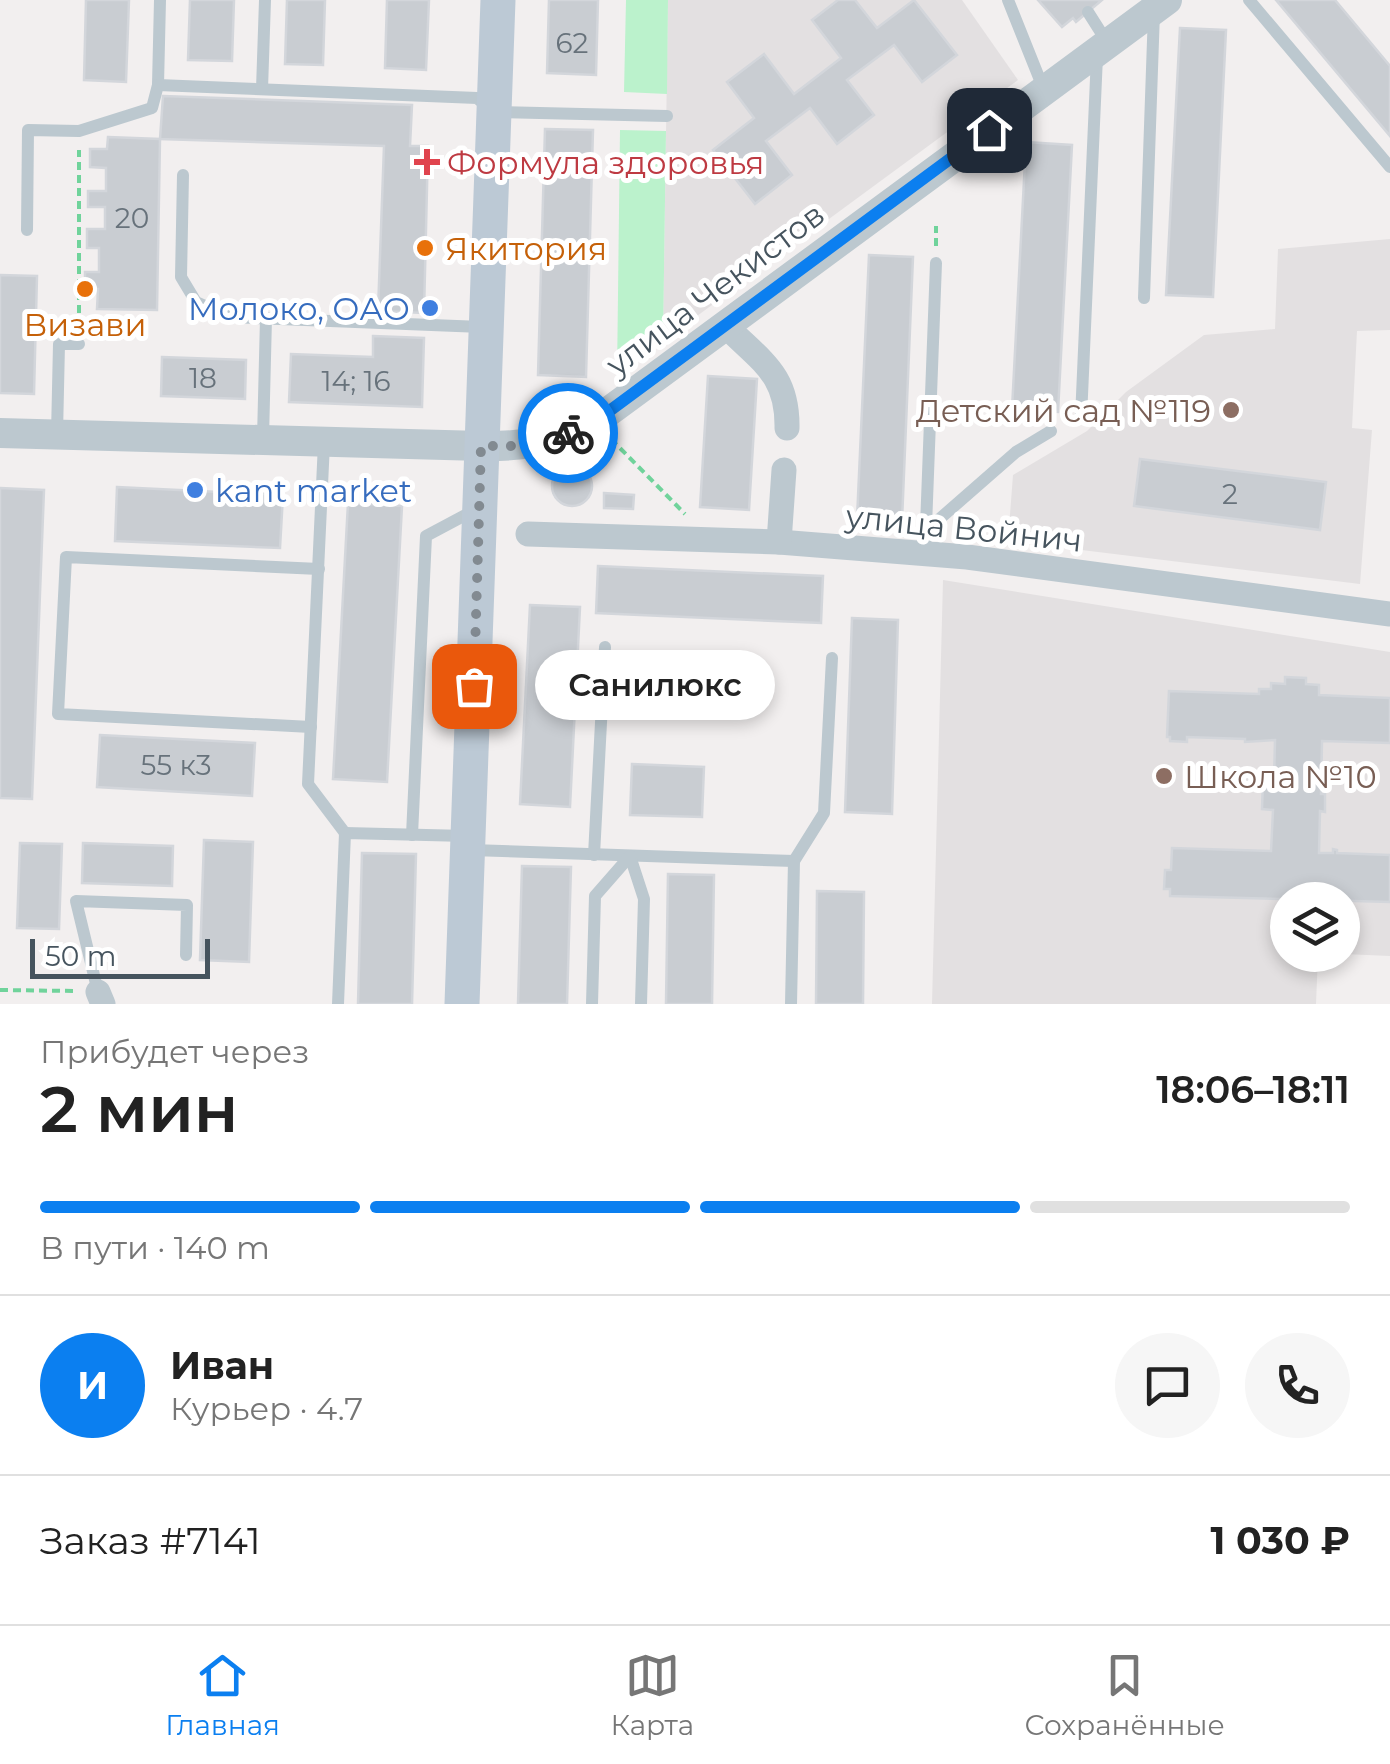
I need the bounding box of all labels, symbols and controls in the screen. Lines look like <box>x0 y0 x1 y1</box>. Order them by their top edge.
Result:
house number: 62 <box>556 26 588 60</box>
pin <box>947 88 1032 173</box>
icon: home <box>962 103 1017 158</box>
place label: Формула здоровья <box>447 143 765 182</box>
marker: Формула здоровья <box>416 151 438 173</box>
street label: улица Чекистов <box>597 194 832 384</box>
house number: 20 <box>115 201 149 235</box>
place label: Якитория <box>445 229 607 268</box>
marker: Якитория <box>414 237 436 259</box>
marker: Визави <box>74 278 96 300</box>
place label: Молоко, ОАО <box>188 289 410 328</box>
marker: Молоко, ОАО <box>419 297 441 319</box>
place label: Визави <box>23 305 147 344</box>
house number: 18 <box>189 361 217 395</box>
house number: 14; 16 <box>321 364 391 398</box>
courier <box>518 383 618 483</box>
place label: Детский сад №119 <box>916 391 1211 430</box>
marker: Детский сад №119 <box>1220 399 1242 421</box>
icon: bike <box>541 406 596 461</box>
place label: kant market <box>215 471 412 510</box>
house number: 2 <box>1222 477 1238 511</box>
marker: kant market <box>184 479 206 501</box>
street label: улица Войнич <box>843 496 1084 560</box>
pin <box>432 644 517 729</box>
callout: Санилюкс <box>534 651 774 721</box>
icon: bag <box>447 659 502 714</box>
text: Санилюкс <box>568 665 742 704</box>
house number: 55 к3 <box>141 748 211 782</box>
place label: Школа №10 <box>1184 757 1377 796</box>
marker: Школа №10 <box>1153 765 1175 787</box>
map controls <box>1270 882 1360 972</box>
button: layers <box>1270 882 1360 972</box>
scale bar <box>30 934 210 978</box>
text: 50 m <box>45 939 116 973</box>
text: Прибудет через <box>40 1032 309 1071</box>
text: 18:06–18:11 <box>1156 1066 1350 1113</box>
text: 2 мин <box>40 1069 238 1148</box>
text: В пути · 140 m <box>40 1228 270 1267</box>
button: chat <box>1115 1333 1220 1438</box>
button: phone <box>1245 1333 1350 1438</box>
text: Иван <box>170 1342 274 1389</box>
text: И <box>77 1362 108 1409</box>
text: Курьер · 4.7 <box>170 1389 363 1428</box>
text: Заказ #7141 <box>40 1517 261 1564</box>
text: 1 030 ₽ <box>1210 1517 1350 1564</box>
tab: Главная <box>165 1648 280 1742</box>
tab: Карта <box>610 1648 694 1742</box>
tab: Сохранённые <box>1025 1648 1225 1742</box>

